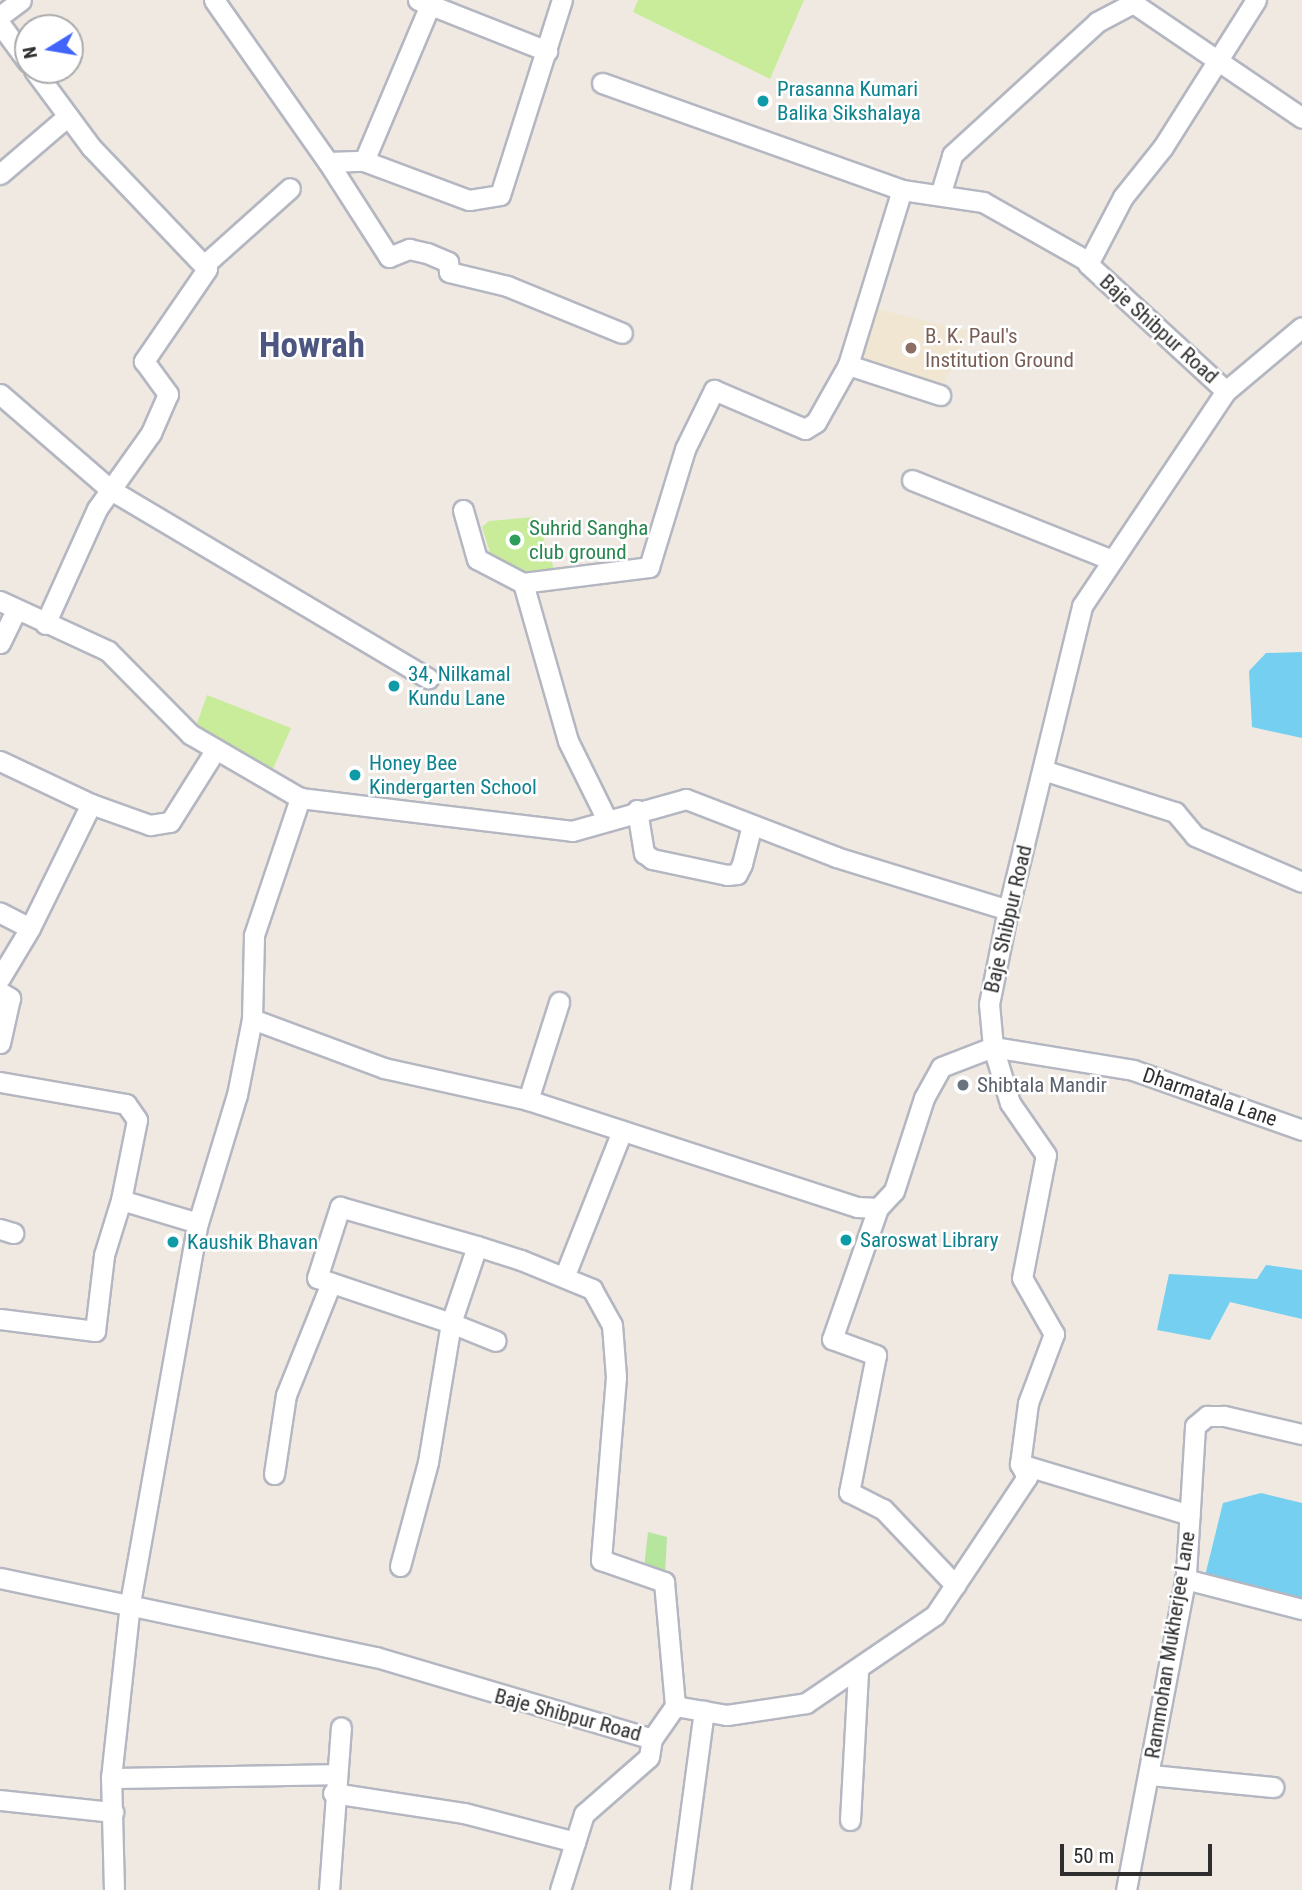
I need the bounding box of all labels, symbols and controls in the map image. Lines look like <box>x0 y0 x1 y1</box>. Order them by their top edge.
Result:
north arrow <box>14 14 84 84</box>
text: N <box>17 45 42 61</box>
place label: Prasanna Kumari Balika Sikshalaya <box>777 76 921 126</box>
marker: Prasanna Kumari Balika Sikshalaya <box>755 93 771 109</box>
street label: Baje Shibpur Road <box>1094 269 1224 389</box>
place label: B. K. Paul's Institution Ground <box>925 323 1074 373</box>
district label: Howrah <box>259 325 365 367</box>
marker: B. K. Paul's Institution Ground <box>903 340 919 356</box>
place label: Suhrid Sangha club ground <box>529 515 648 565</box>
marker: Suhrid Sangha club ground <box>507 532 523 548</box>
place label: 34, Nilkamal Kundu Lane <box>408 661 511 711</box>
marker: 34, Nilkamal Kundu Lane <box>386 678 402 694</box>
place label: Honey Bee Kindergarten School <box>369 750 537 800</box>
marker: Honey Bee Kindergarten School <box>347 767 363 783</box>
street label: Baje Shibpur Road <box>979 843 1037 995</box>
street label: Dharmatala Lane <box>1139 1062 1281 1132</box>
place label: Shibtala Mandir <box>977 1072 1107 1098</box>
marker: Shibtala Mandir <box>955 1077 971 1093</box>
place label: Saroswat Library <box>860 1227 999 1253</box>
place label: Kaushik Bhavan <box>187 1229 318 1255</box>
marker: Saroswat Library <box>838 1232 854 1248</box>
marker: Kaushik Bhavan <box>165 1234 181 1250</box>
street label: Rammohan Mukherjee Lane <box>1140 1530 1200 1760</box>
street label: Baje Shibpur Road <box>492 1683 644 1747</box>
scale bar <box>1064 1830 1216 1874</box>
text: 50 m <box>1073 1844 1114 1868</box>

